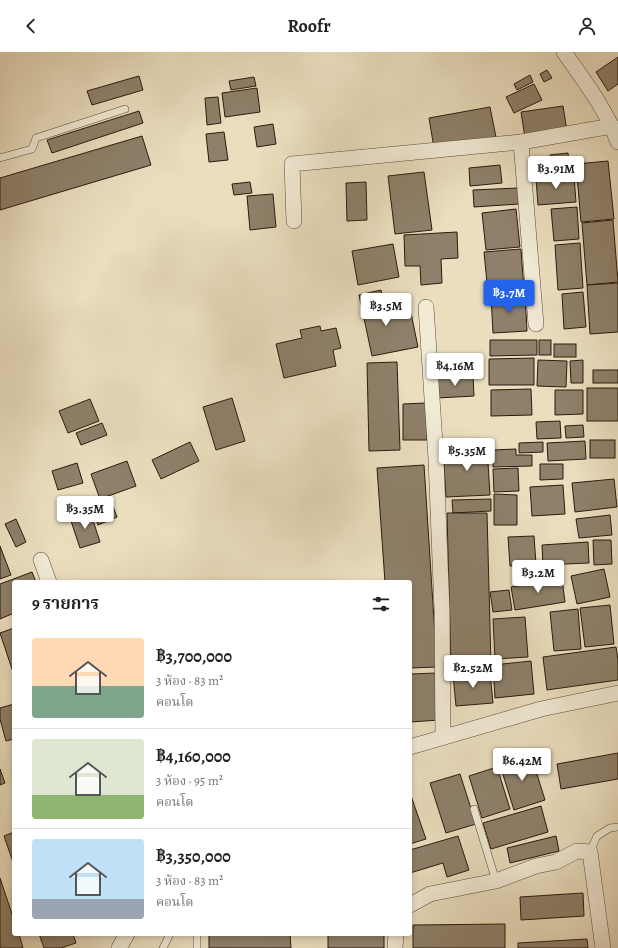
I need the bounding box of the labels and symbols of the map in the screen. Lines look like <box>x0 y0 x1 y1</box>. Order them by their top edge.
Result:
pin: ฿3.91M <box>523 156 589 190</box>
pin: ฿3.7M <box>481 280 537 314</box>
pin: ฿3.5M <box>358 293 414 327</box>
pin: ฿4.16M <box>422 353 488 387</box>
pin: ฿5.35M <box>434 438 500 472</box>
pin: ฿3.35M <box>52 496 118 530</box>
pin: ฿3.2M <box>510 560 566 594</box>
pin: ฿2.52M <box>440 655 506 689</box>
pin: ฿6.42M <box>489 748 555 782</box>

